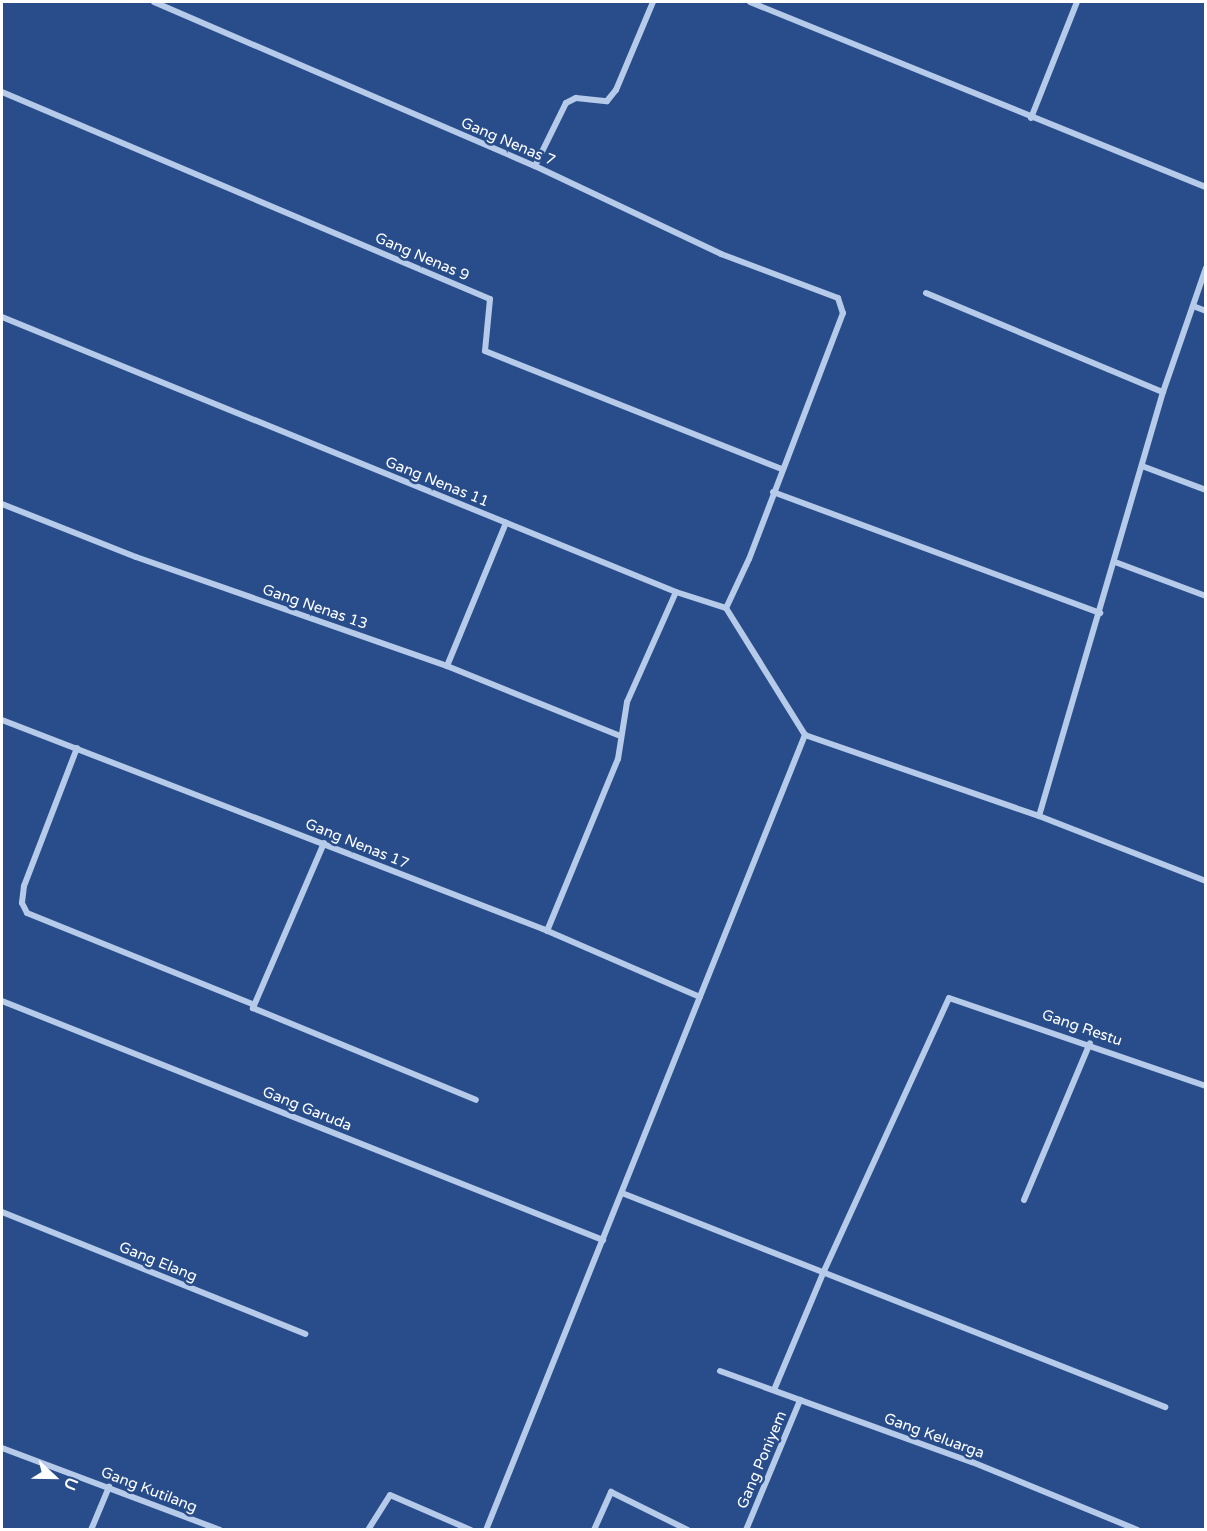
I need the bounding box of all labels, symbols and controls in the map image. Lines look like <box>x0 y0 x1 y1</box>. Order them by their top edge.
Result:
street label: Gang Nenas 7 <box>458 114 558 170</box>
street label: Gang Nenas 9 <box>372 229 472 285</box>
street label: Gang Nenas 11 <box>383 453 491 511</box>
street label: Gang Nenas 13 <box>260 581 370 633</box>
street label: Gang Nenas 17 <box>303 815 411 873</box>
street label: Gang Restu <box>1040 1006 1124 1050</box>
street label: Gang Garuda <box>260 1083 354 1135</box>
street label: Gang Elang <box>116 1238 200 1286</box>
street label: Gang Poniyem <box>733 1408 791 1512</box>
street label: Gang Keluarga <box>881 1409 987 1463</box>
north arrow <box>24 1447 84 1507</box>
street label: Gang Kutilang <box>98 1463 200 1517</box>
text: U <box>59 1474 82 1493</box>

